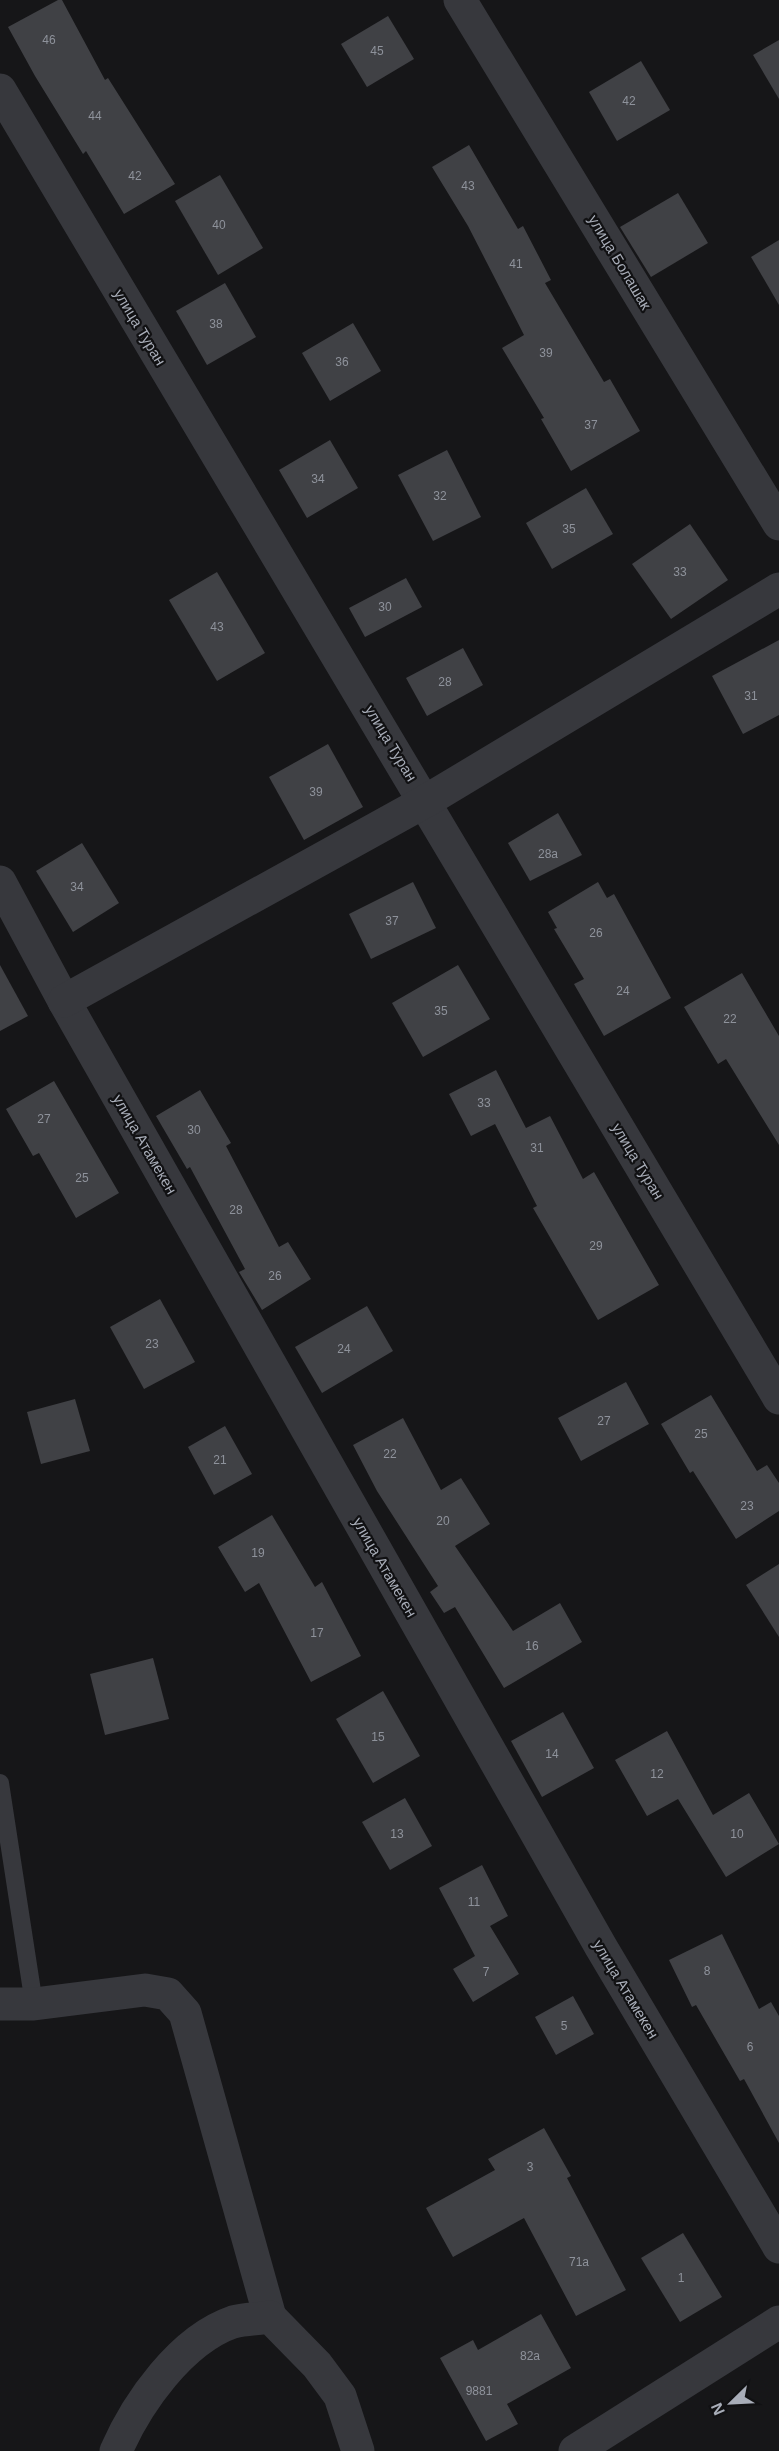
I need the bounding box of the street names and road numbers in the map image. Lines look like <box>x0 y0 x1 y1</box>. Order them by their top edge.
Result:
street label: улица Болашак <box>585 212 655 313</box>
street label: улица Туран <box>111 286 169 368</box>
street label: улица Туран <box>362 702 420 784</box>
street label: улица Атамекен <box>110 1091 180 1197</box>
street label: улица Туран <box>609 1120 667 1202</box>
street label: улица Атамекен <box>350 1514 420 1620</box>
street label: улица Атамекен <box>590 1937 662 2041</box>

